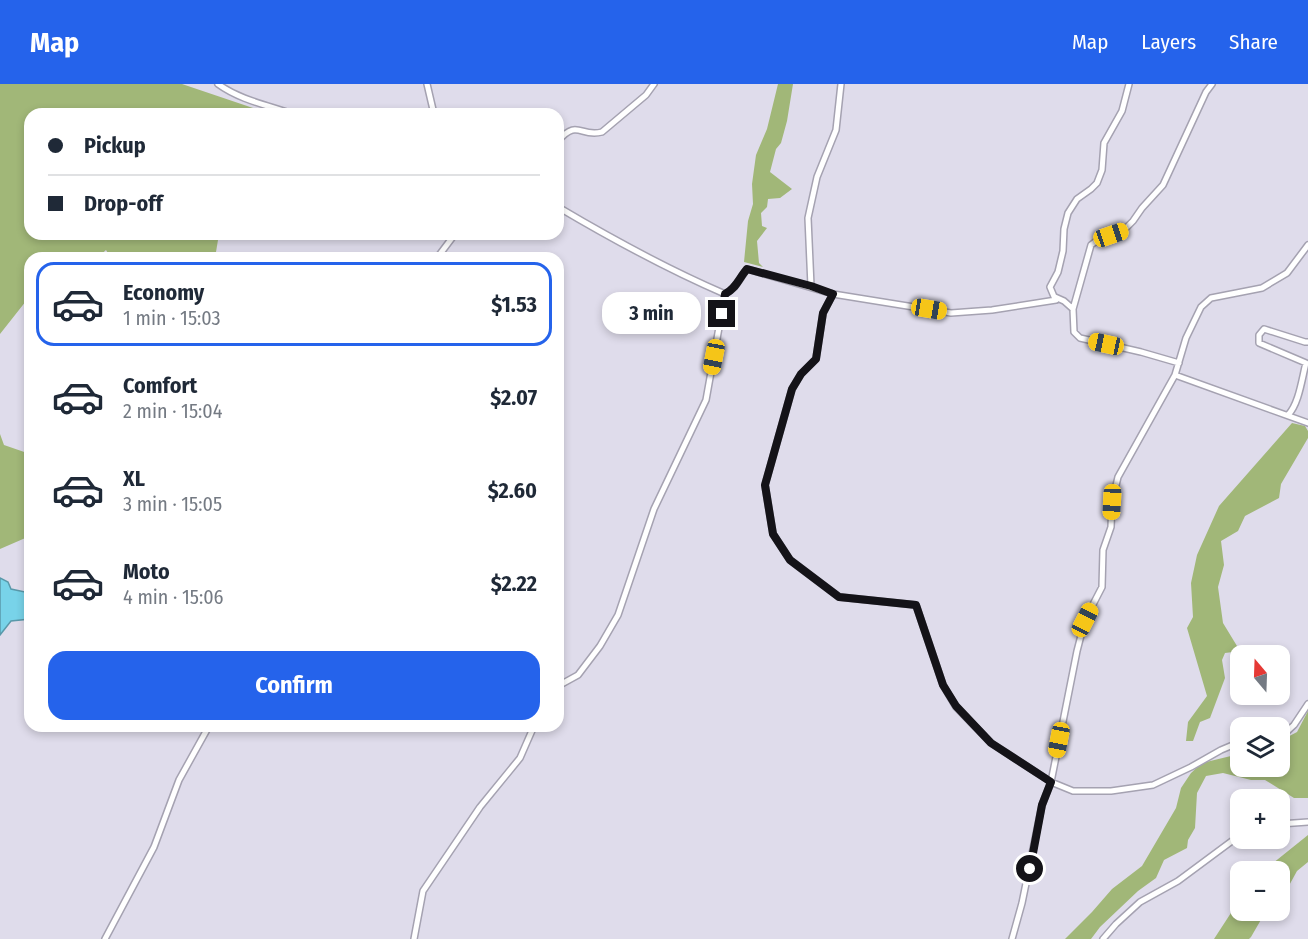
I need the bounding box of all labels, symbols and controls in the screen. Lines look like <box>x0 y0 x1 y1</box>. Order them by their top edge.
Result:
text: Map <box>30 26 79 59</box>
text: Map <box>1072 29 1108 55</box>
text: Layers <box>1141 29 1196 55</box>
text: Share <box>1229 29 1278 55</box>
text: Pickup <box>84 132 146 159</box>
text: Drop-off <box>84 190 163 217</box>
car <box>1091 221 1131 249</box>
icon: car <box>51 277 105 331</box>
text: Economy <box>123 279 204 306</box>
text: $1.53 <box>491 291 537 318</box>
callout: 3 min <box>602 293 701 335</box>
car <box>910 297 948 321</box>
route end <box>708 300 735 327</box>
text: 3 min <box>629 301 674 325</box>
text: 1 min · 15:03 <box>123 306 221 330</box>
car <box>1087 331 1125 357</box>
car <box>702 338 726 376</box>
icon: car <box>51 370 105 424</box>
text: Comfort <box>123 372 197 399</box>
text: $2.07 <box>490 384 537 411</box>
text: 2 min · 15:04 <box>123 399 222 423</box>
icon: car <box>51 463 105 517</box>
text: XL <box>123 465 145 492</box>
text: $2.60 <box>488 477 537 504</box>
car <box>1102 484 1122 520</box>
text: 3 min · 15:05 <box>123 492 222 516</box>
icon: car <box>51 556 105 610</box>
text: Moto <box>123 558 170 585</box>
text: $2.22 <box>491 570 537 597</box>
text: 4 min · 15:06 <box>123 585 224 609</box>
car <box>1069 600 1101 640</box>
north arrow <box>1230 645 1290 705</box>
map controls <box>1230 645 1290 921</box>
button: Confirm <box>48 651 540 720</box>
button: layers <box>1230 717 1290 777</box>
car <box>1047 721 1071 759</box>
button: + <box>1230 789 1290 849</box>
route start <box>1016 855 1043 882</box>
button: − <box>1230 861 1290 921</box>

